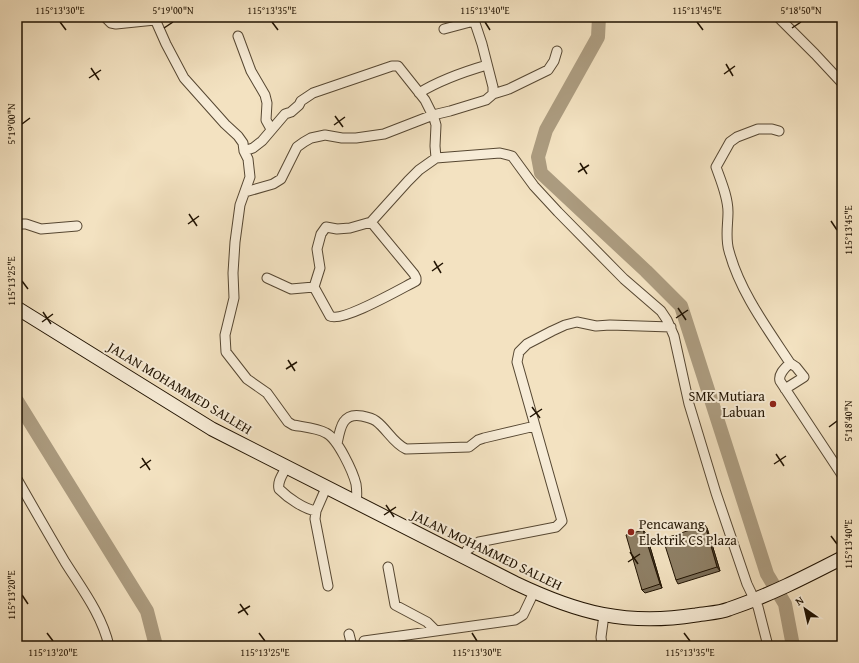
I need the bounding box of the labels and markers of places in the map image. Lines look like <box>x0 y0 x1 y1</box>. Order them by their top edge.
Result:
place label: SMK Mutiara Labuan <box>689 386 765 422</box>
marker: SMK Mutiara Labuan <box>768 399 778 409</box>
place label: Pencawang Elektrik CS Plaza <box>639 514 737 550</box>
marker: Pencawang Elektrik CS Plaza <box>626 527 636 537</box>

